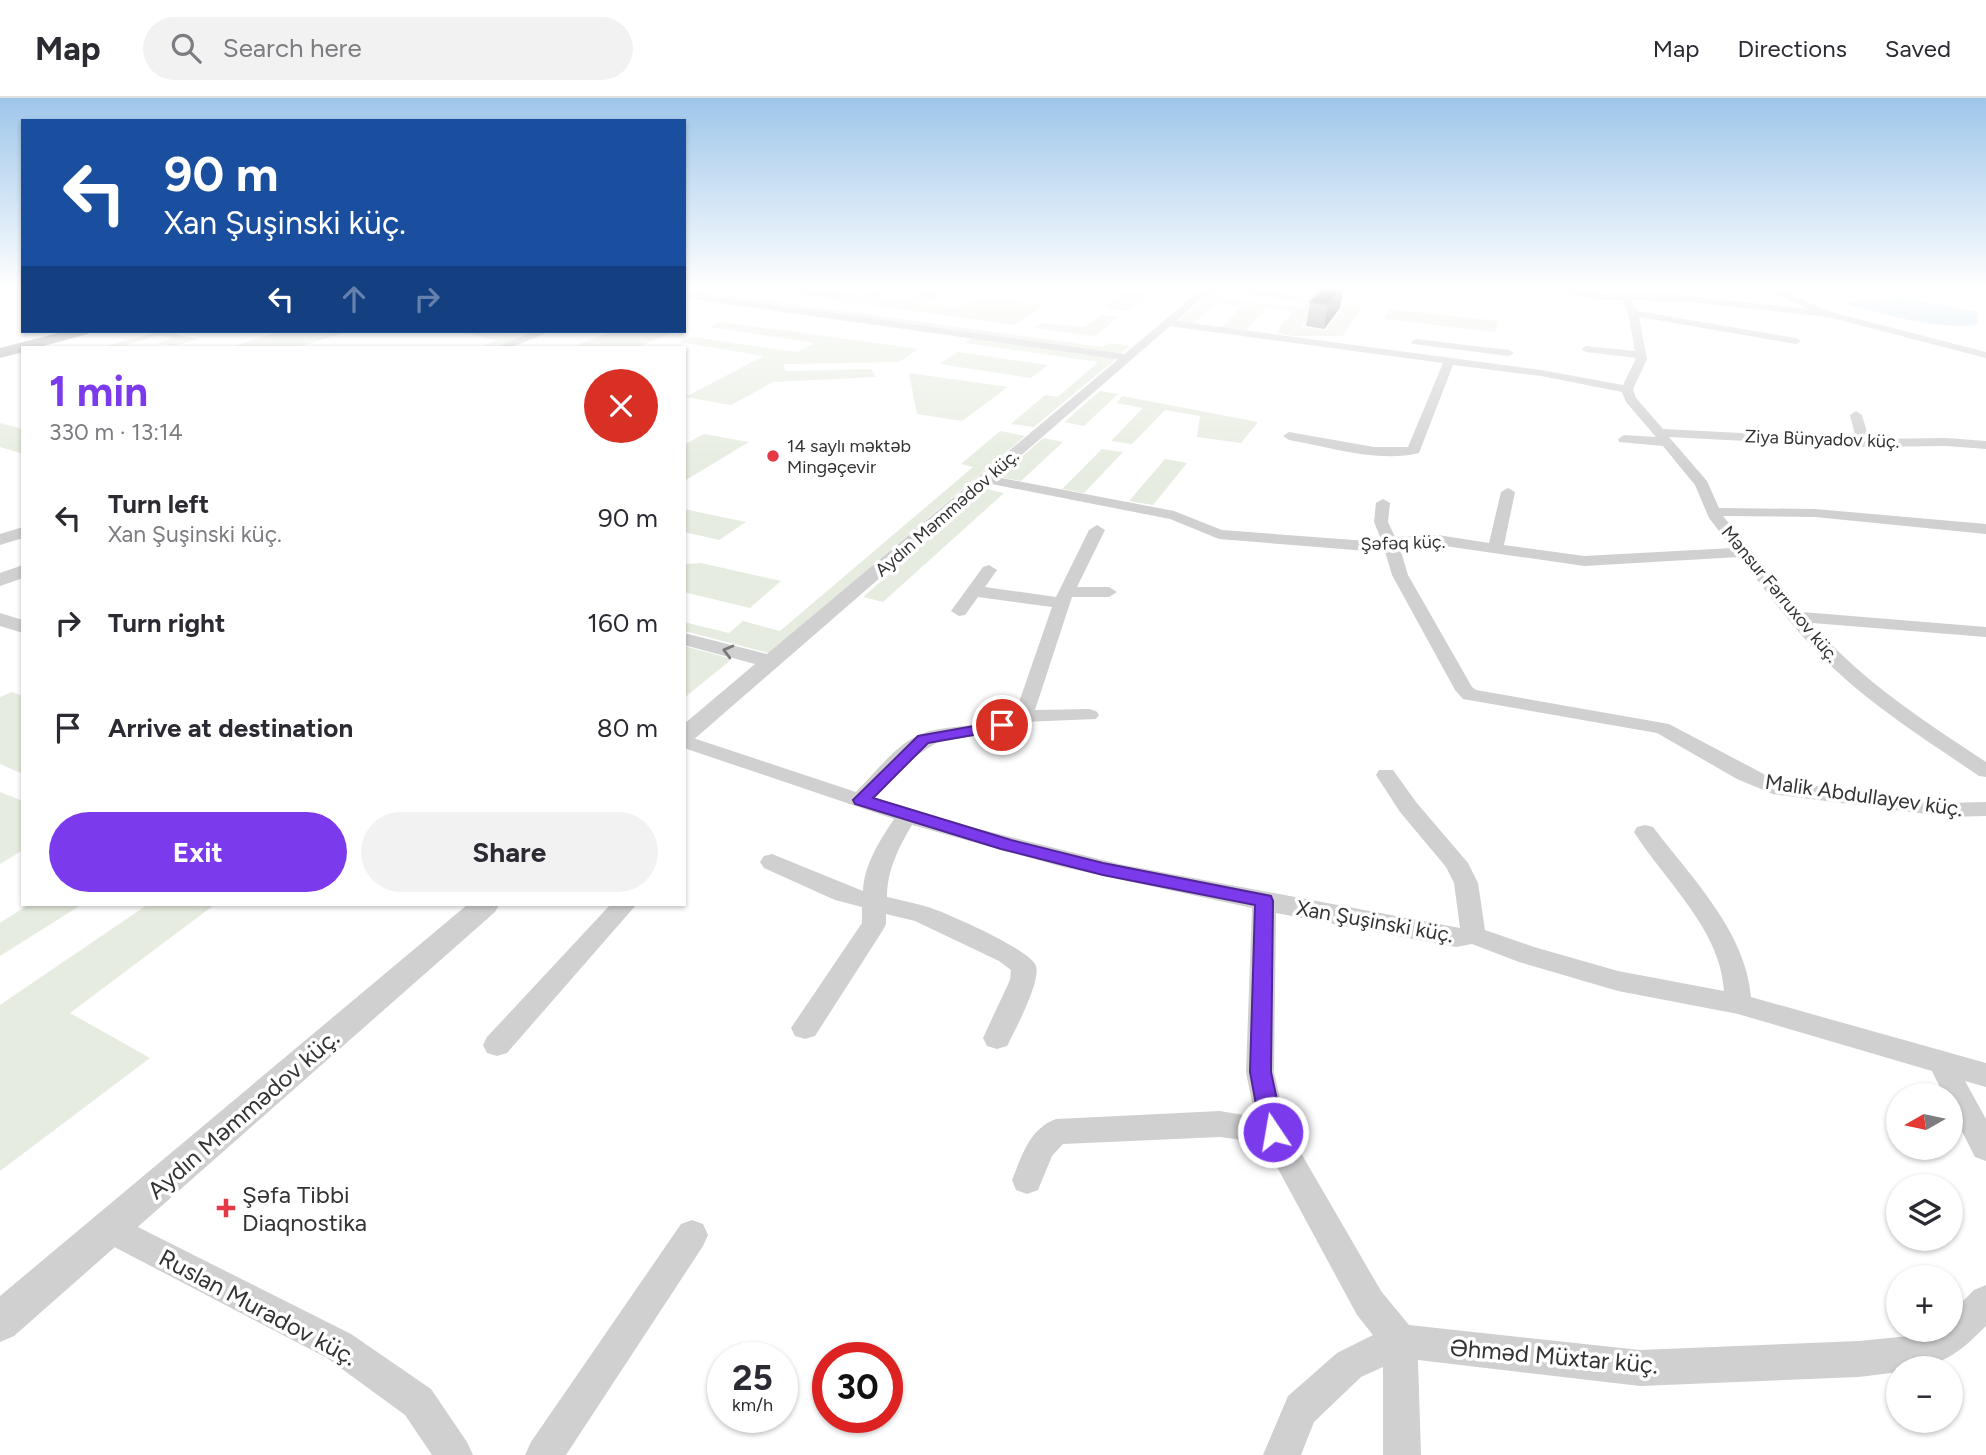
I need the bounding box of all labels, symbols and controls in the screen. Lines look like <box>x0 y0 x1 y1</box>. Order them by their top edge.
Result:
search box <box>143 17 633 80</box>
text: Map <box>35 29 101 68</box>
icon: search <box>167 29 205 67</box>
text: Search here <box>223 32 362 64</box>
text: Map <box>1653 34 1699 63</box>
text: Directions <box>1737 34 1847 63</box>
text: Saved <box>1885 34 1951 63</box>
text: 90 m <box>164 144 279 203</box>
icon: left <box>49 147 140 238</box>
text: Xan Şuşinski küç. <box>164 204 406 242</box>
icon: left <box>262 280 300 318</box>
icon: ahead <box>335 280 373 318</box>
icon: right <box>408 280 446 318</box>
text: 1 min <box>49 366 148 417</box>
button: close <box>584 369 658 443</box>
text: 330 m · 13:14 <box>49 418 183 446</box>
street label: Ziya Bünyadov küç. <box>1744 425 1900 453</box>
place label: 14 saylı məktəb Mingəçevir <box>787 435 911 478</box>
street label: Aydın Məmmədov küç. <box>871 445 1023 581</box>
marker: 14 saylı məktəb Mingəçevir <box>765 448 781 464</box>
text: Turn left <box>108 488 209 520</box>
icon: left <box>49 499 87 537</box>
text: 90 m <box>598 502 658 534</box>
text: Xan Şuşinski küç. <box>108 520 282 548</box>
street label: Mənsur Fərruxov küç. <box>1717 521 1843 667</box>
street label: Şəfəq küç. <box>1360 531 1446 555</box>
icon: right <box>49 604 87 642</box>
text: Turn right <box>108 607 225 639</box>
text: 160 m <box>587 607 658 639</box>
one-way arrow <box>722 645 734 659</box>
pin <box>972 695 1032 755</box>
icon: arrive <box>983 706 1021 744</box>
icon: arrive <box>49 709 87 747</box>
text: Arrive at destination <box>108 712 353 744</box>
text: 80 m <box>597 712 658 744</box>
street label: Malik Abdullayev küç. <box>1764 769 1964 821</box>
button: Exit <box>49 812 347 892</box>
button: Share <box>361 812 658 892</box>
street label: Xan Şuşinski küç. <box>1295 895 1455 947</box>
street label: Aydın Məmmədov küç. <box>141 1023 345 1205</box>
north arrow <box>1886 1083 1964 1160</box>
map controls <box>1886 1083 1963 1433</box>
position arrow <box>1236 1095 1310 1169</box>
button: layers <box>1886 1174 1963 1251</box>
place label: Şəfa Tibbi Diaqnostika <box>242 1180 367 1237</box>
marker: Şəfa Tibbi Diaqnostika <box>216 1198 236 1218</box>
street label: Ruslan Muradov küç. <box>154 1243 362 1371</box>
button: + <box>1886 1265 1963 1342</box>
street label: Əhməd Müxtar küç. <box>1449 1332 1659 1380</box>
speed limit sign: 30 <box>812 1342 903 1433</box>
button: − <box>1886 1356 1963 1433</box>
text: 25 <box>732 1357 773 1399</box>
text: km/h <box>732 1394 773 1416</box>

